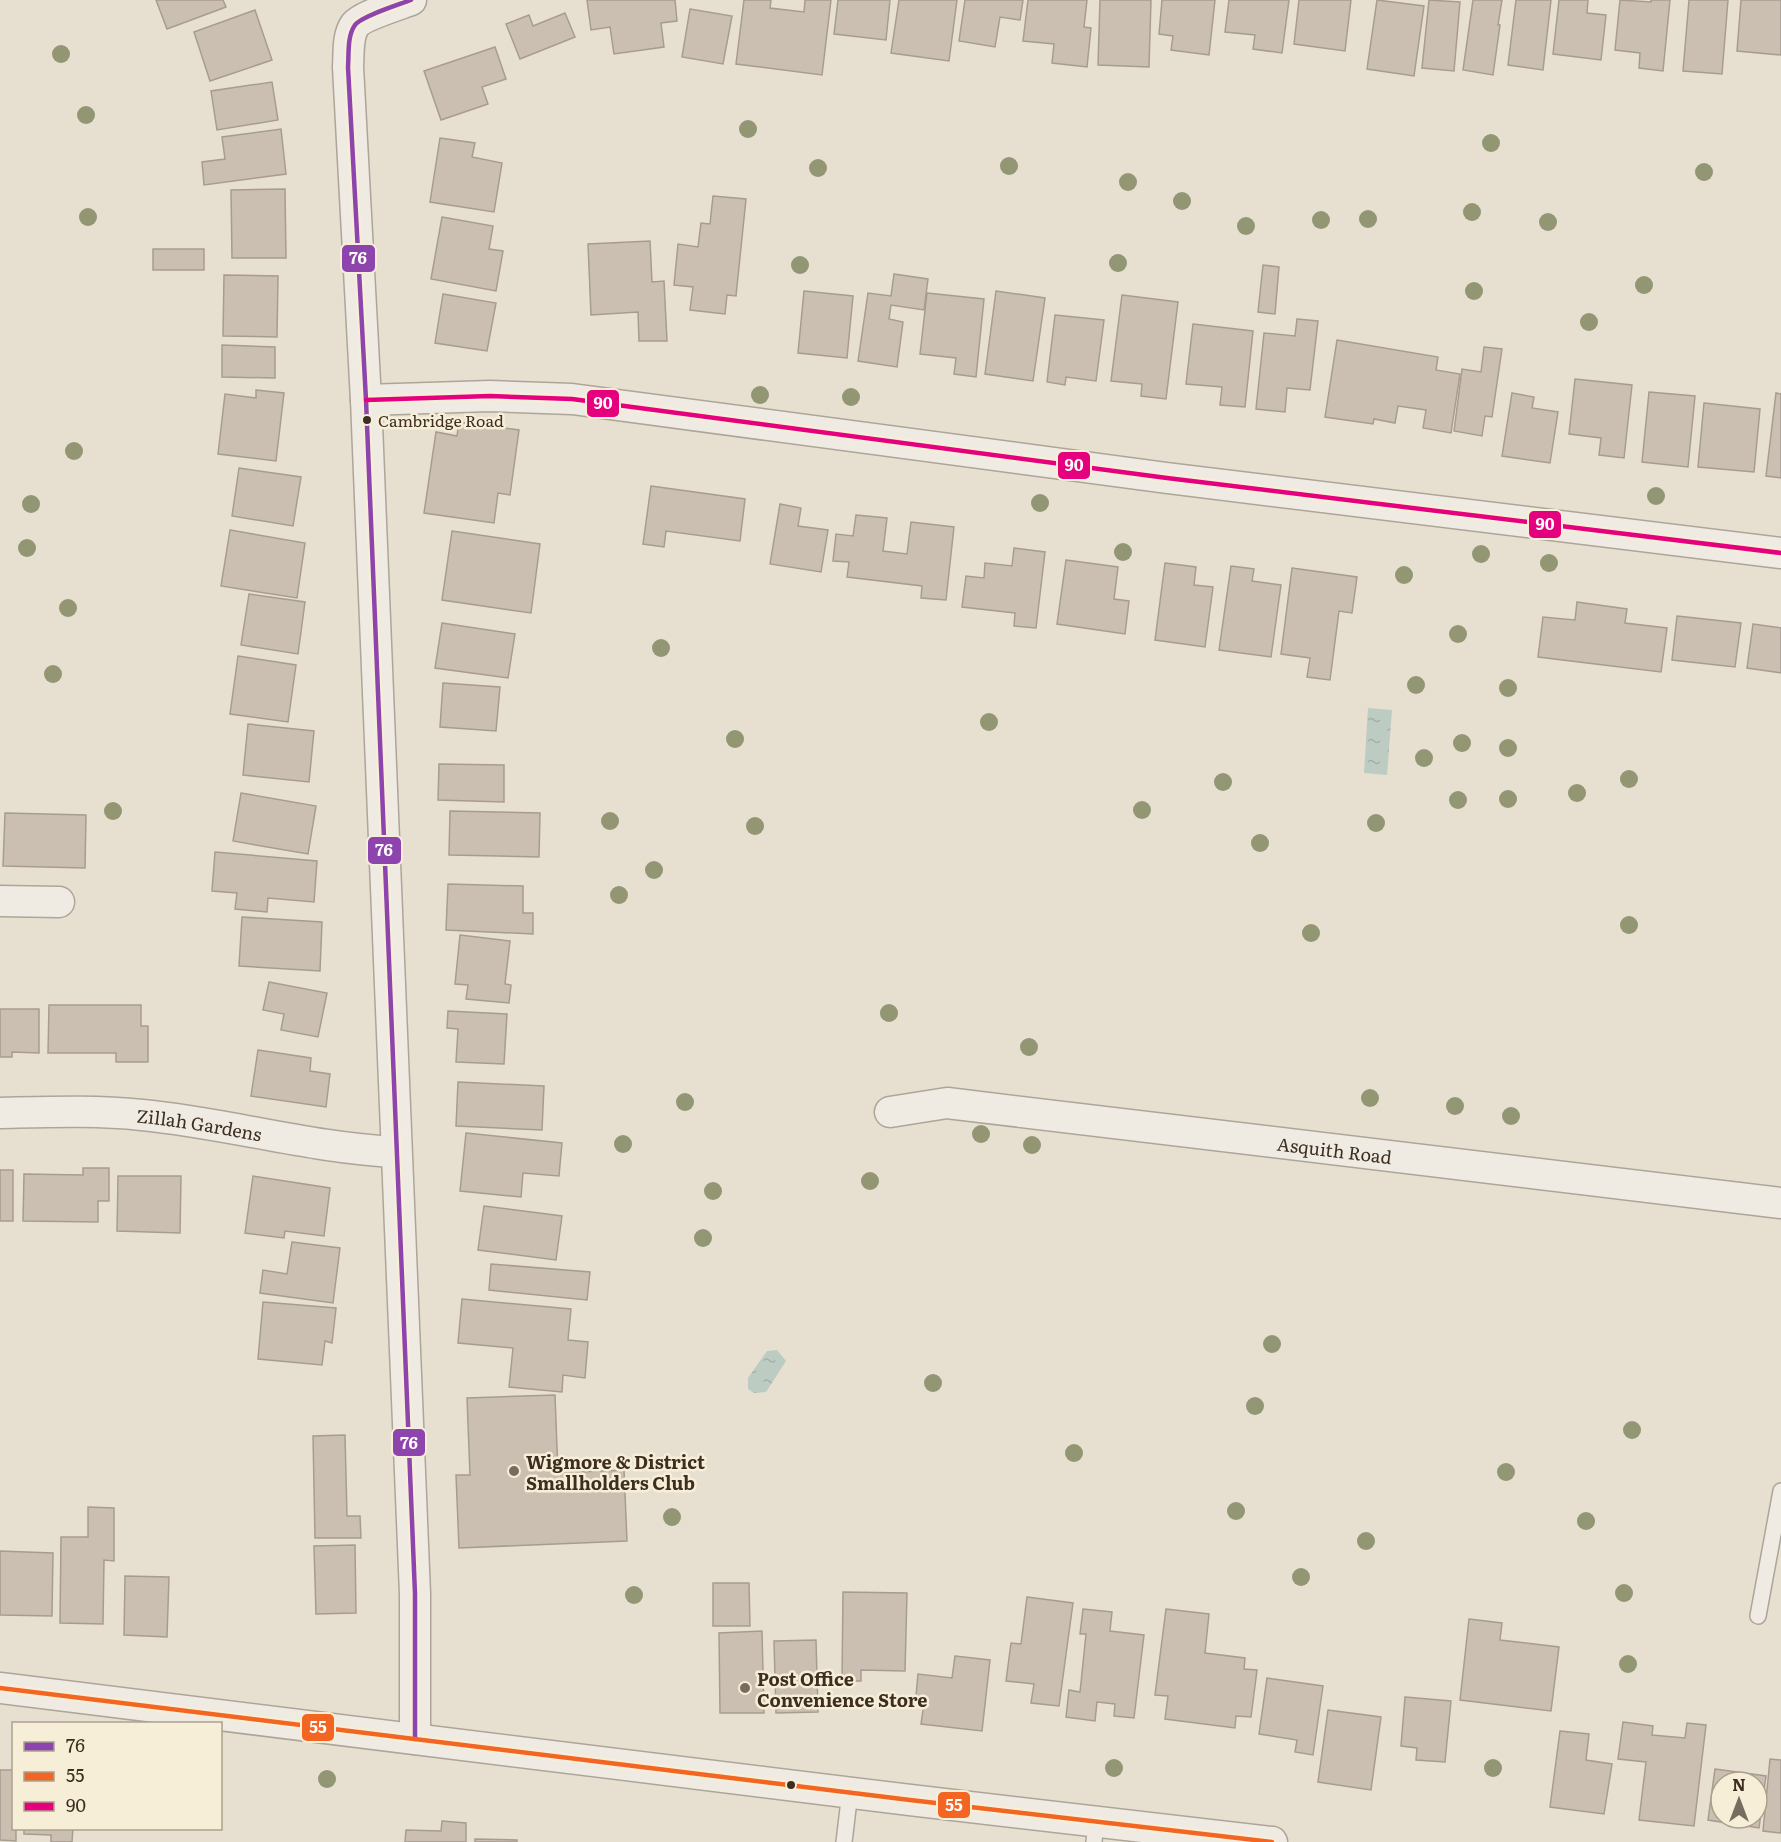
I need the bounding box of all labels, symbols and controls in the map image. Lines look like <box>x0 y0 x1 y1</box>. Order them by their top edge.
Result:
line badge: 76 <box>341 244 376 273</box>
text: 76 <box>349 245 367 269</box>
line badge: 90 <box>586 389 620 418</box>
text: 90 <box>593 390 613 414</box>
place label: Cambridge Road <box>378 408 504 432</box>
marker: Cambridge Road <box>361 414 373 426</box>
line badge: 90 <box>1057 451 1091 480</box>
text: 90 <box>1064 452 1084 476</box>
line badge: 90 <box>1528 510 1562 539</box>
text: 90 <box>1535 511 1555 535</box>
line badge: 76 <box>367 836 402 865</box>
text: 76 <box>375 837 393 861</box>
street label: Zillah Gardens <box>135 1101 264 1147</box>
street label: Asquith Road <box>1276 1129 1393 1170</box>
line badge: 76 <box>392 1428 426 1457</box>
text: 76 <box>400 1430 418 1454</box>
place label: Wigmore & District Smallholders Club <box>526 1448 705 1496</box>
marker: Wigmore & District Smallholders Club <box>507 1464 521 1478</box>
place label: Post Office Convenience Store <box>757 1665 927 1713</box>
marker: Post Office Convenience Store <box>738 1681 752 1695</box>
line badge: 55 <box>301 1713 335 1742</box>
text: 55 <box>309 1714 327 1738</box>
legend <box>12 1722 222 1830</box>
text: 76 <box>66 1731 85 1758</box>
text: 55 <box>66 1761 84 1788</box>
north arrow <box>1709 1770 1769 1830</box>
text: N <box>1732 1772 1746 1796</box>
unlabelled marker <box>785 1779 797 1791</box>
text: 90 <box>66 1791 86 1818</box>
line badge: 55 <box>937 1791 971 1819</box>
text: 55 <box>945 1792 963 1816</box>

